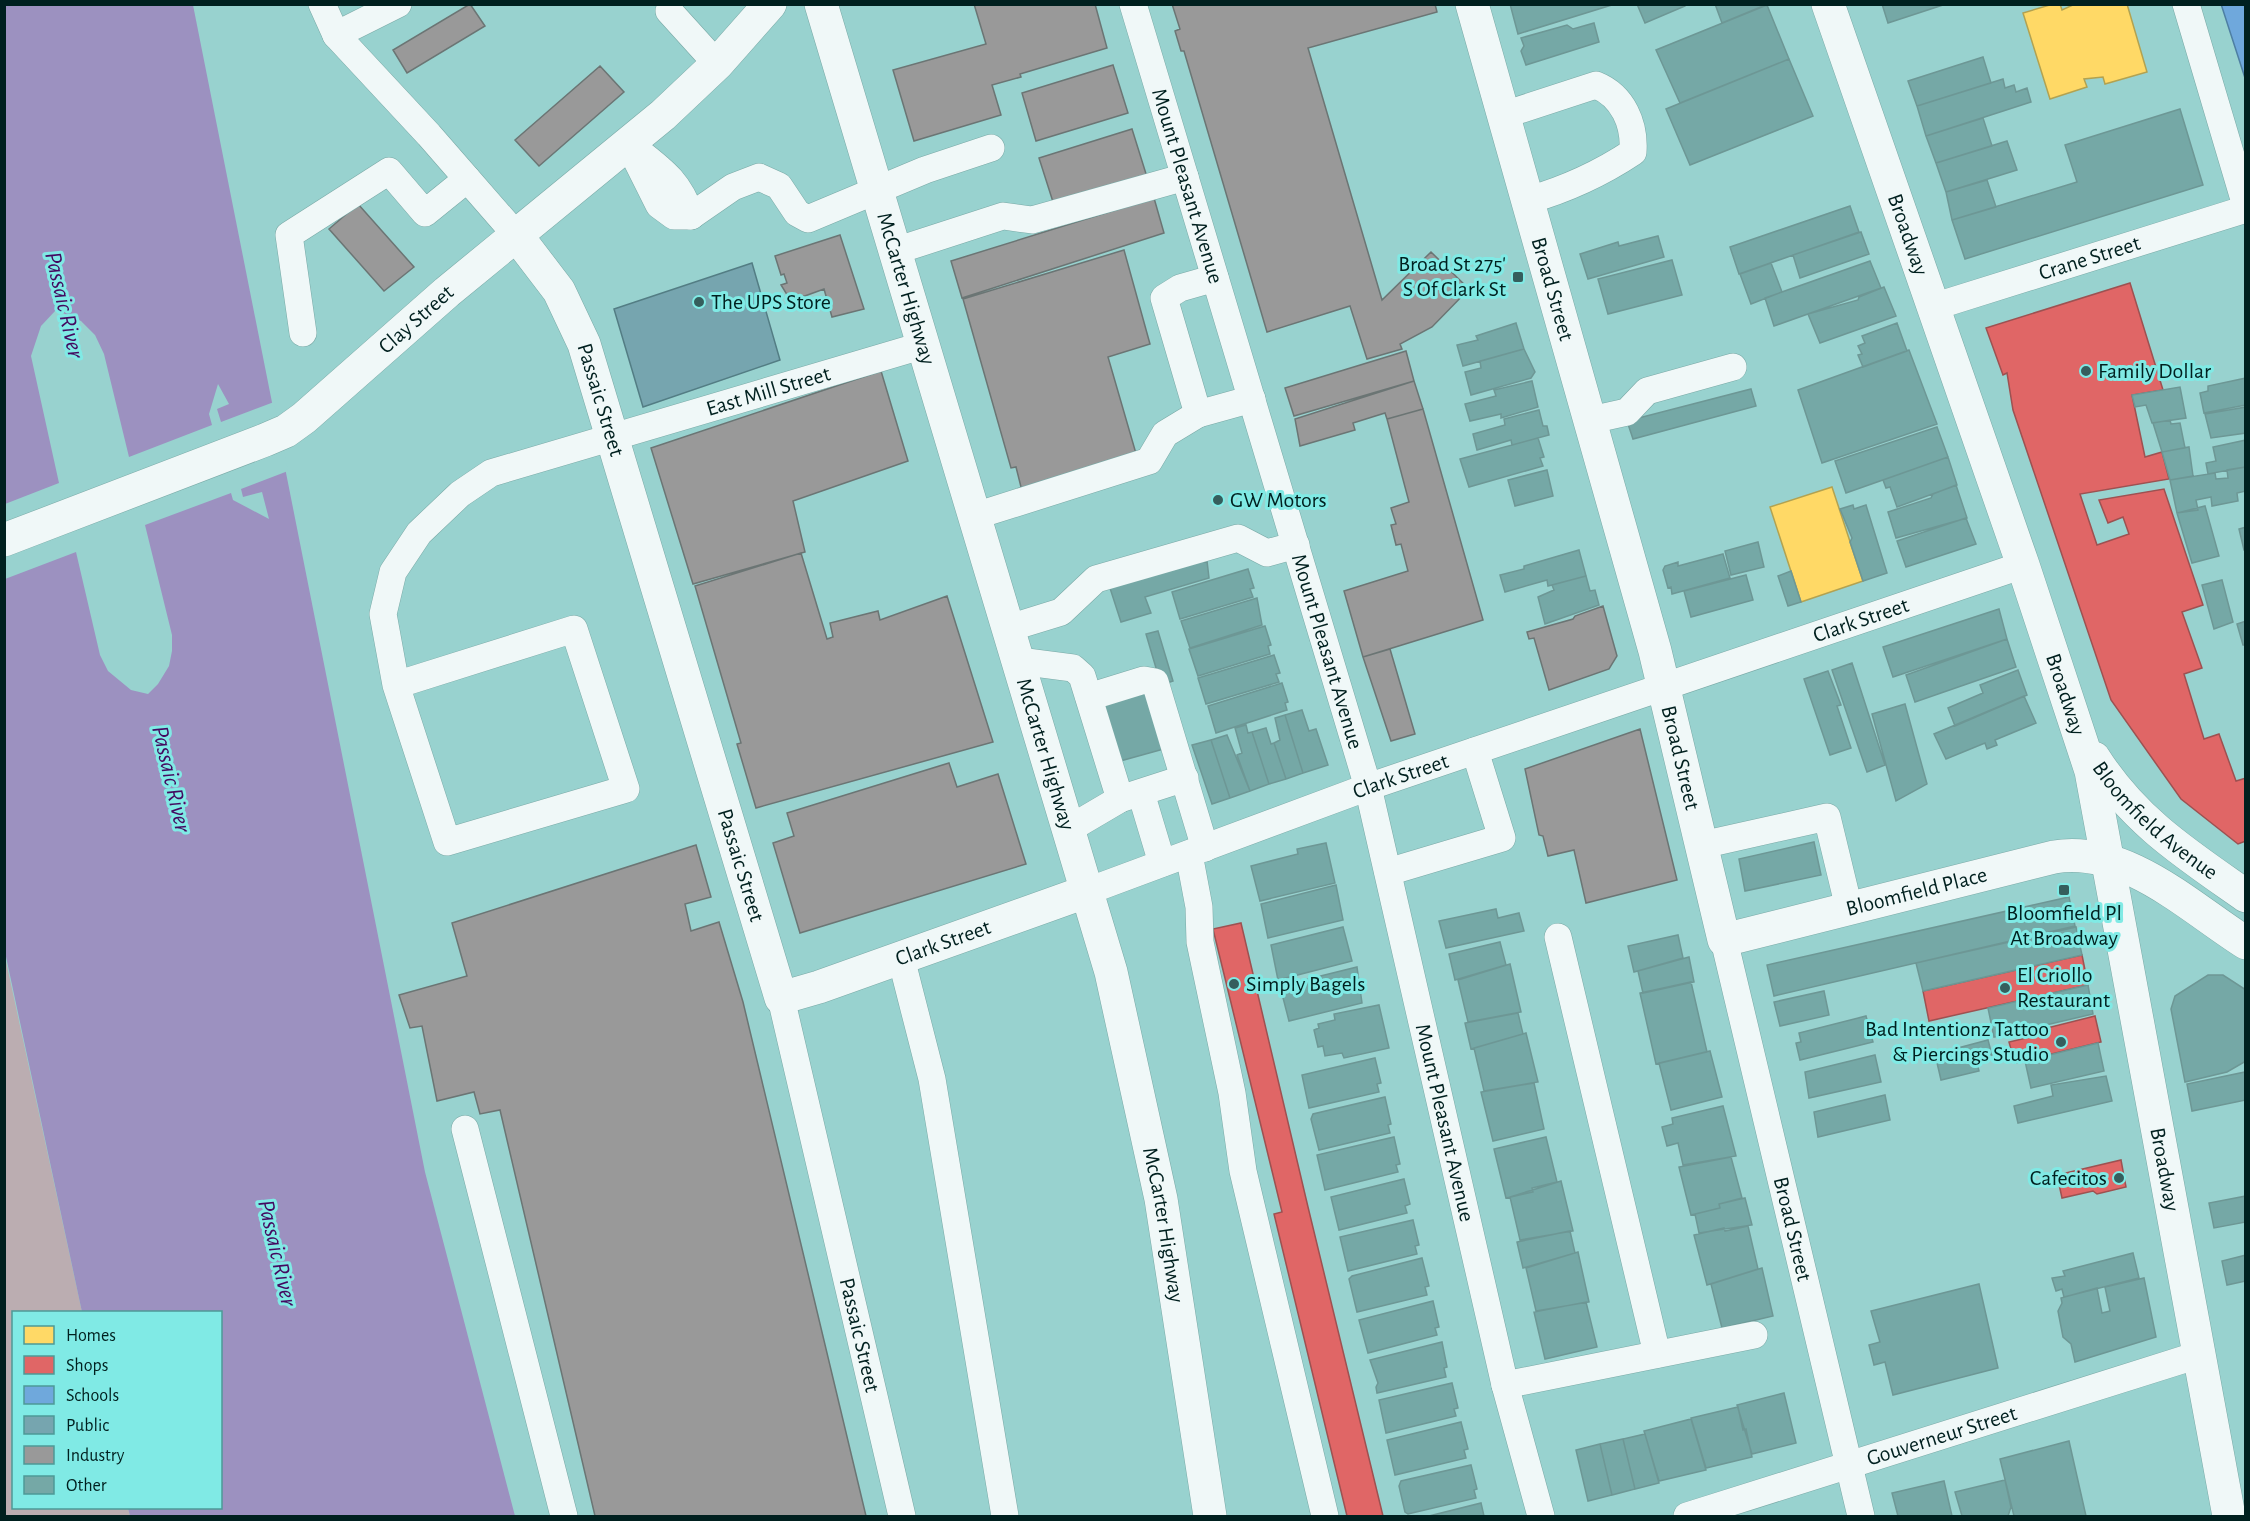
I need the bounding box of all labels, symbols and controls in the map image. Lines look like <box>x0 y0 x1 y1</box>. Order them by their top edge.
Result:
street label: Mount Pleasant Avenue <box>1148 86 1227 286</box>
street label: Broadway <box>1884 191 1933 279</box>
street label: McCarter Highway <box>873 210 940 368</box>
street label: Crane Street <box>2036 232 2143 284</box>
street label: Broad Street <box>1527 235 1578 343</box>
water label: Passaic River <box>40 250 88 362</box>
place label: Broad St 275' S Of Clark St <box>1398 253 1506 300</box>
marker: Broad St 275' S Of Clark St <box>1511 270 1525 284</box>
street label: Clay Street <box>374 281 458 358</box>
place label: The UPS Store <box>711 291 831 313</box>
marker: The UPS Store <box>692 295 706 309</box>
street label: Passaic Street <box>573 341 628 459</box>
place label: Family Dollar <box>2098 360 2211 382</box>
street label: East Mill Street <box>704 362 833 420</box>
marker: Family Dollar <box>2079 364 2093 378</box>
place label: GW Motors <box>1230 489 1327 511</box>
marker: GW Motors <box>1211 493 1225 507</box>
street label: Mount Pleasant Avenue <box>1288 551 1367 752</box>
street label: Clark Street <box>1810 594 1911 646</box>
street label: Broadway <box>2042 650 2090 739</box>
street label: McCarter Highway <box>1013 675 1079 833</box>
street label: Broad Street <box>1657 703 1704 812</box>
water label: Passaic River <box>147 724 195 836</box>
street label: Clark Street <box>1350 750 1451 803</box>
street label: Bloomfield Avenue <box>2089 757 2222 884</box>
street label: Passaic Street <box>714 806 768 924</box>
street label: Bloomfield Place <box>1844 863 1989 920</box>
marker: Bloomfield Pl At Broadway <box>2057 883 2071 897</box>
place label: Bloomfield Pl At Broadway <box>2006 902 2122 949</box>
street label: Clark Street <box>892 916 994 970</box>
place label: El Criollo Restaurant <box>2017 964 2110 1011</box>
place label: Simply Bagels <box>1246 973 1365 995</box>
marker: Simply Bagels <box>1227 977 1241 991</box>
marker: El Criollo Restaurant <box>1998 981 2012 995</box>
place label: Bad Intentionz Tattoo & Piercings Studio <box>1865 1018 2049 1065</box>
street label: Mount Pleasant Avenue <box>1412 1022 1478 1224</box>
marker: Bad Intentionz Tattoo & Piercings Studio <box>2054 1035 2068 1049</box>
street label: Broadway <box>2146 1126 2183 1214</box>
street label: McCarter Highway <box>1139 1145 1188 1305</box>
place label: Cafecitos <box>2030 1167 2107 1189</box>
marker: Cafecitos <box>2112 1171 2126 1185</box>
street label: Broad Street <box>1770 1175 1816 1283</box>
water label: Passaic River <box>253 1198 301 1310</box>
street label: Passaic Street <box>836 1276 884 1394</box>
legend <box>12 1311 222 1509</box>
text: Homes <box>66 1327 116 1345</box>
text: Shops <box>66 1357 108 1375</box>
text: Schools <box>66 1387 119 1405</box>
street label: Gouverneur Street <box>1864 1402 2019 1470</box>
text: Public <box>66 1417 109 1435</box>
text: Industry <box>66 1447 125 1465</box>
text: Other <box>66 1477 107 1495</box>

